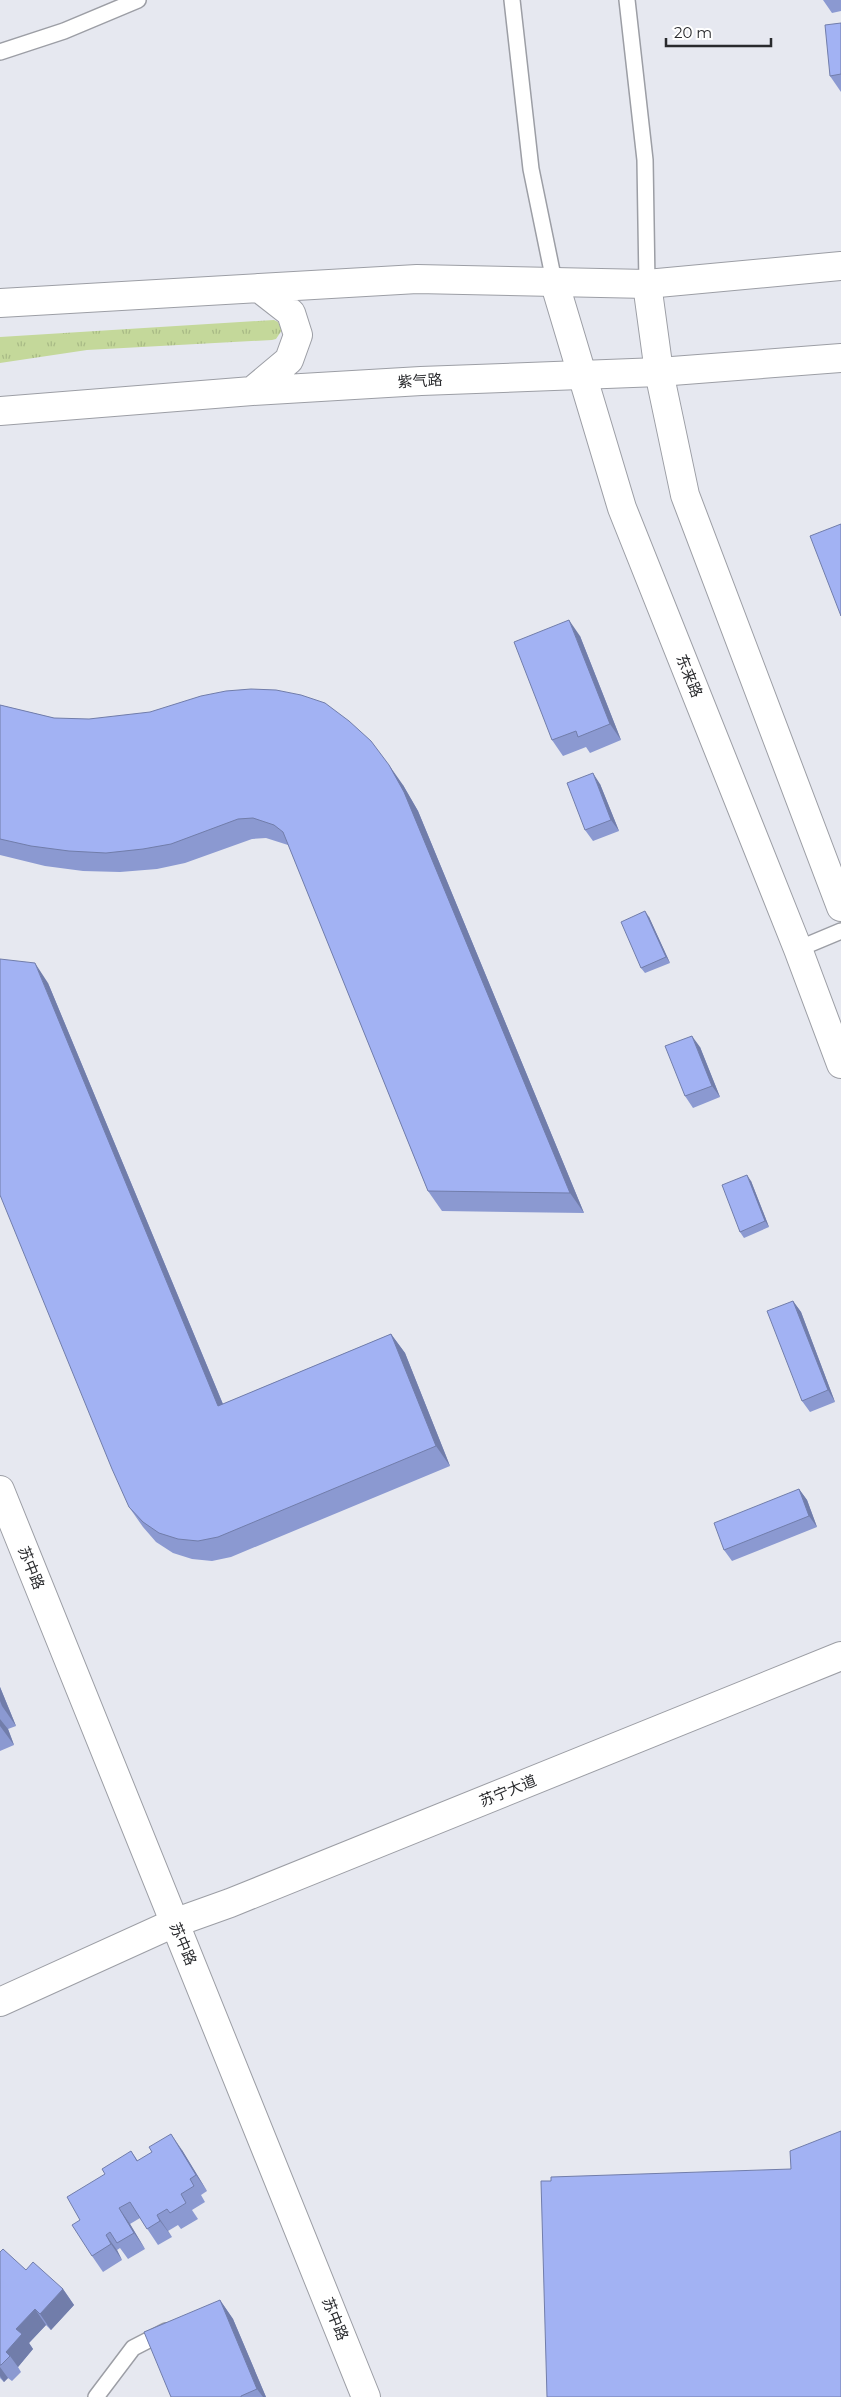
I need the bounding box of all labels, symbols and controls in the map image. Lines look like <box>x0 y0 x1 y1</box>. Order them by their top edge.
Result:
scale bar <box>666 15 771 47</box>
text: 20 m <box>674 23 712 42</box>
street label: 紫气路 <box>397 370 443 391</box>
street label: 东来路 <box>672 651 707 700</box>
street label: 苏中路 <box>14 1543 49 1592</box>
street label: 苏宁大道 <box>476 1770 539 1811</box>
street label: 苏中路 <box>166 1919 201 1968</box>
street label: 苏中路 <box>318 2294 353 2343</box>

